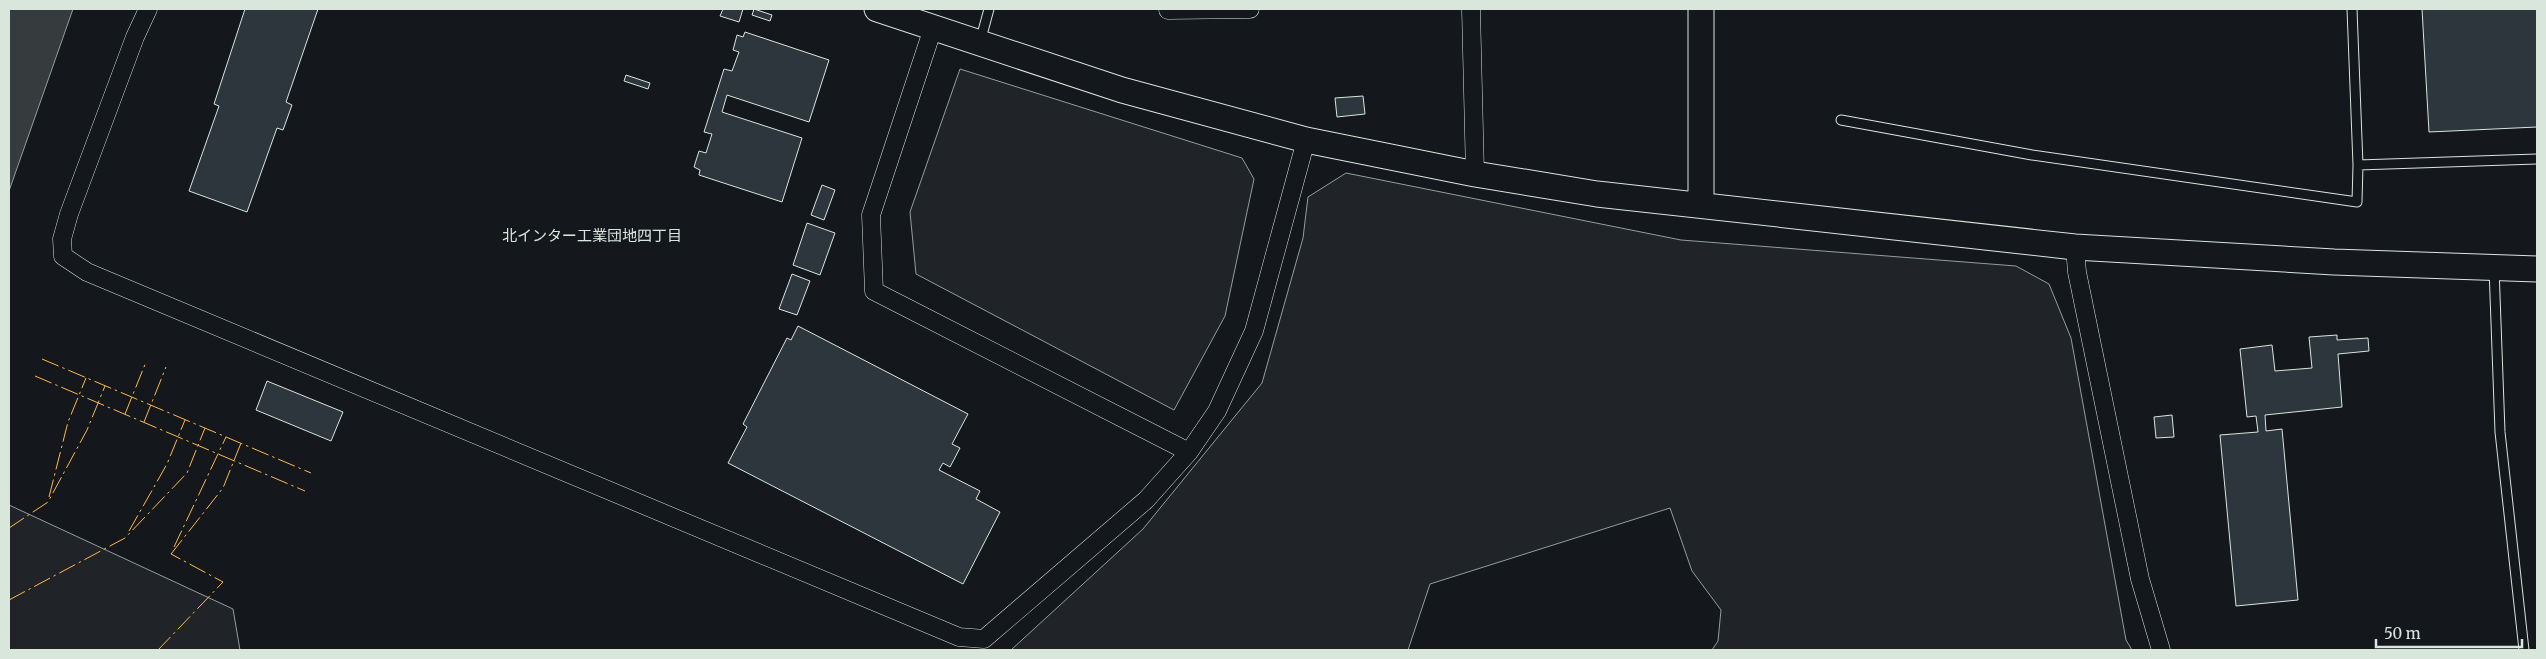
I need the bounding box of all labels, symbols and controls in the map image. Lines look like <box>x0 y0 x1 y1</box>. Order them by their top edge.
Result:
district label: 北インター工業団地四丁目 <box>502 226 682 245</box>
scale bar <box>2376 616 2522 648</box>
text: 50 m <box>2384 624 2421 643</box>

